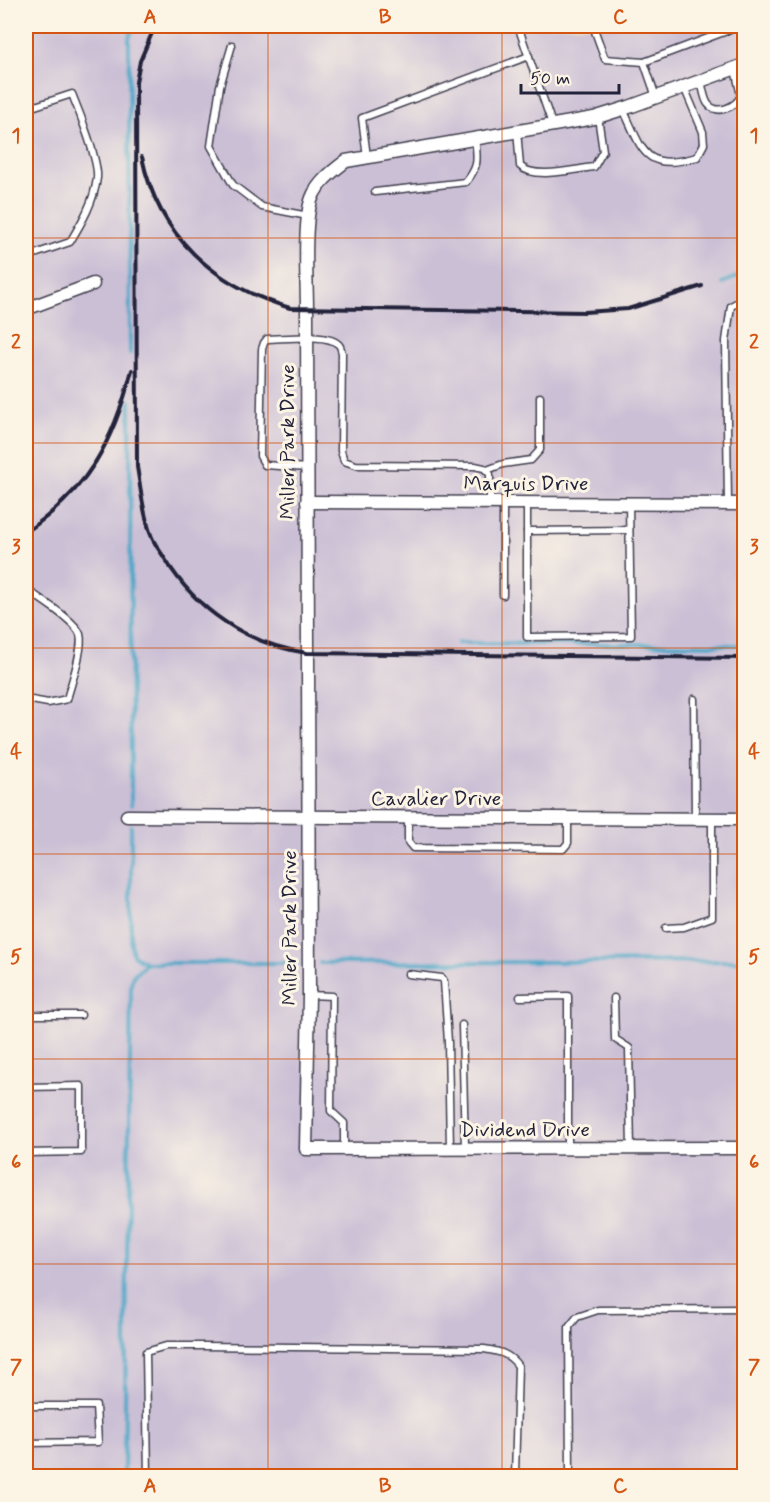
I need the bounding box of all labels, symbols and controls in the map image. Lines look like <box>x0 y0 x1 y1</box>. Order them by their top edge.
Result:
text: A <box>143 4 157 31</box>
text: B <box>379 4 392 31</box>
text: C <box>613 4 628 31</box>
scale bar <box>521 57 618 95</box>
text: 50 m <box>530 67 570 91</box>
text: 1 <box>12 123 20 150</box>
text: 1 <box>750 123 758 150</box>
text: 2 <box>11 329 21 356</box>
text: 2 <box>749 329 759 356</box>
street label: Miller Park Drive <box>274 364 302 520</box>
street label: Marquis Drive <box>464 470 588 498</box>
text: 3 <box>11 534 21 561</box>
text: 3 <box>749 534 759 561</box>
text: 4 <box>10 739 22 766</box>
text: 4 <box>748 739 760 766</box>
street label: Cavalier Drive <box>371 785 501 813</box>
street label: Miller Park Drive <box>276 850 304 1006</box>
text: 5 <box>10 944 22 971</box>
text: 5 <box>748 944 760 971</box>
street label: Dividend Drive <box>460 1116 590 1144</box>
text: 6 <box>11 1149 21 1176</box>
text: 6 <box>749 1149 759 1176</box>
text: 7 <box>10 1354 22 1381</box>
text: 7 <box>748 1354 760 1381</box>
text: A <box>143 1473 157 1500</box>
text: B <box>379 1473 392 1500</box>
text: C <box>613 1473 628 1500</box>

